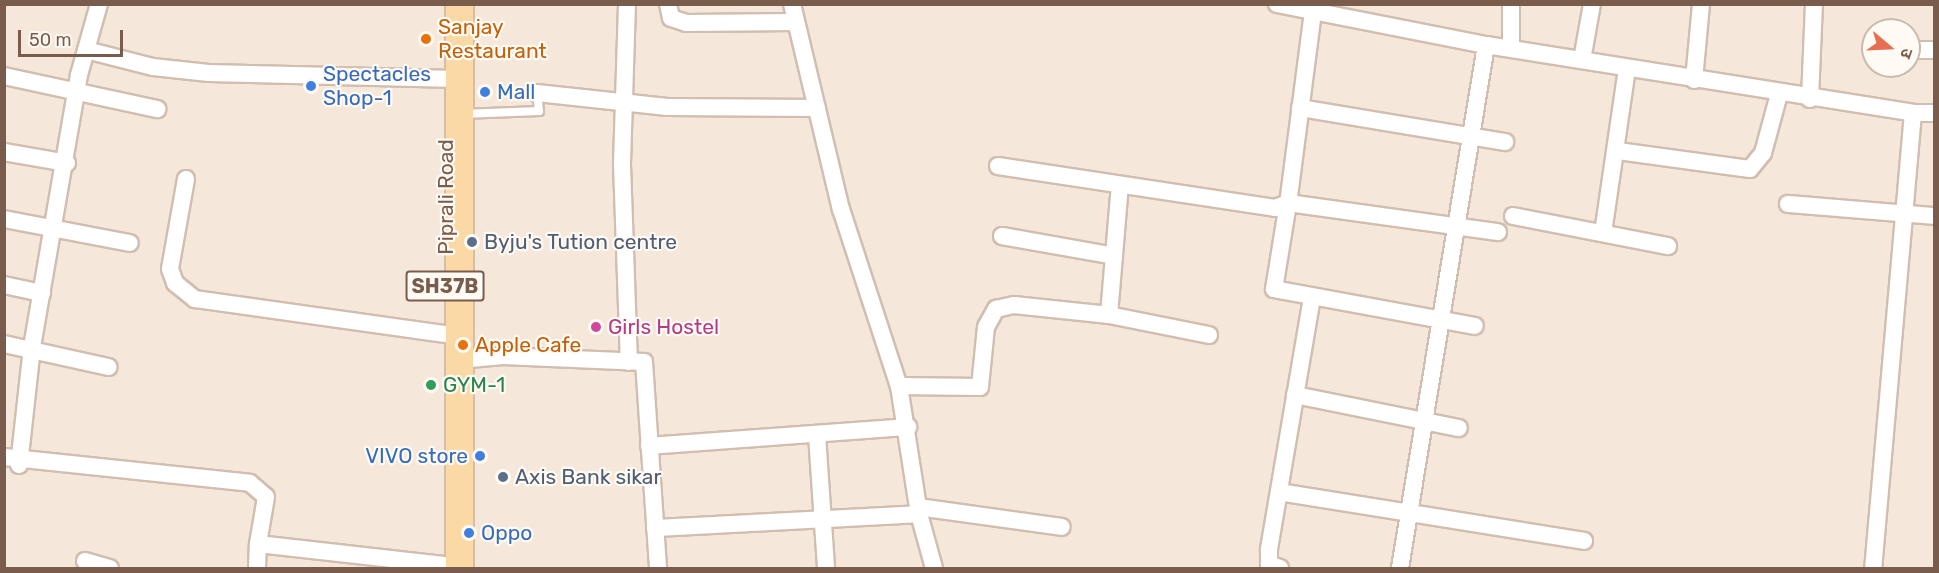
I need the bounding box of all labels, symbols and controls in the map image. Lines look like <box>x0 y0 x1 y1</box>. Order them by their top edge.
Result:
place label: Sanjay Restaurant <box>438 14 547 64</box>
scale bar <box>21 18 126 56</box>
north arrow <box>1861 18 1921 78</box>
text: 50 m <box>29 29 72 51</box>
marker: Sanjay Restaurant <box>419 32 433 46</box>
text: उ <box>1896 46 1917 61</box>
place label: Spectacles Shop-1 <box>323 61 431 111</box>
marker: Spectacles Shop-1 <box>304 79 318 93</box>
place label: Mall <box>497 79 535 105</box>
marker: Mall <box>478 85 492 99</box>
street label: Piprali Road <box>433 139 459 255</box>
place label: Byju's Tution centre <box>484 229 677 255</box>
marker: Byju's Tution centre <box>465 235 479 249</box>
road number: SH37B <box>404 269 486 303</box>
place label: Girls Hostel <box>608 314 719 340</box>
marker: Girls Hostel <box>589 320 603 334</box>
place label: Apple Cafe <box>475 332 581 358</box>
marker: Apple Cafe <box>456 338 470 352</box>
place label: GYM-1 <box>443 372 505 398</box>
marker: GYM-1 <box>424 378 438 392</box>
place label: VIVO store <box>365 443 468 469</box>
marker: VIVO store <box>473 449 487 463</box>
place label: Axis Bank sikar <box>515 464 662 490</box>
marker: Axis Bank sikar <box>496 470 510 484</box>
place label: Oppo <box>481 520 532 546</box>
marker: Oppo <box>462 526 476 540</box>

